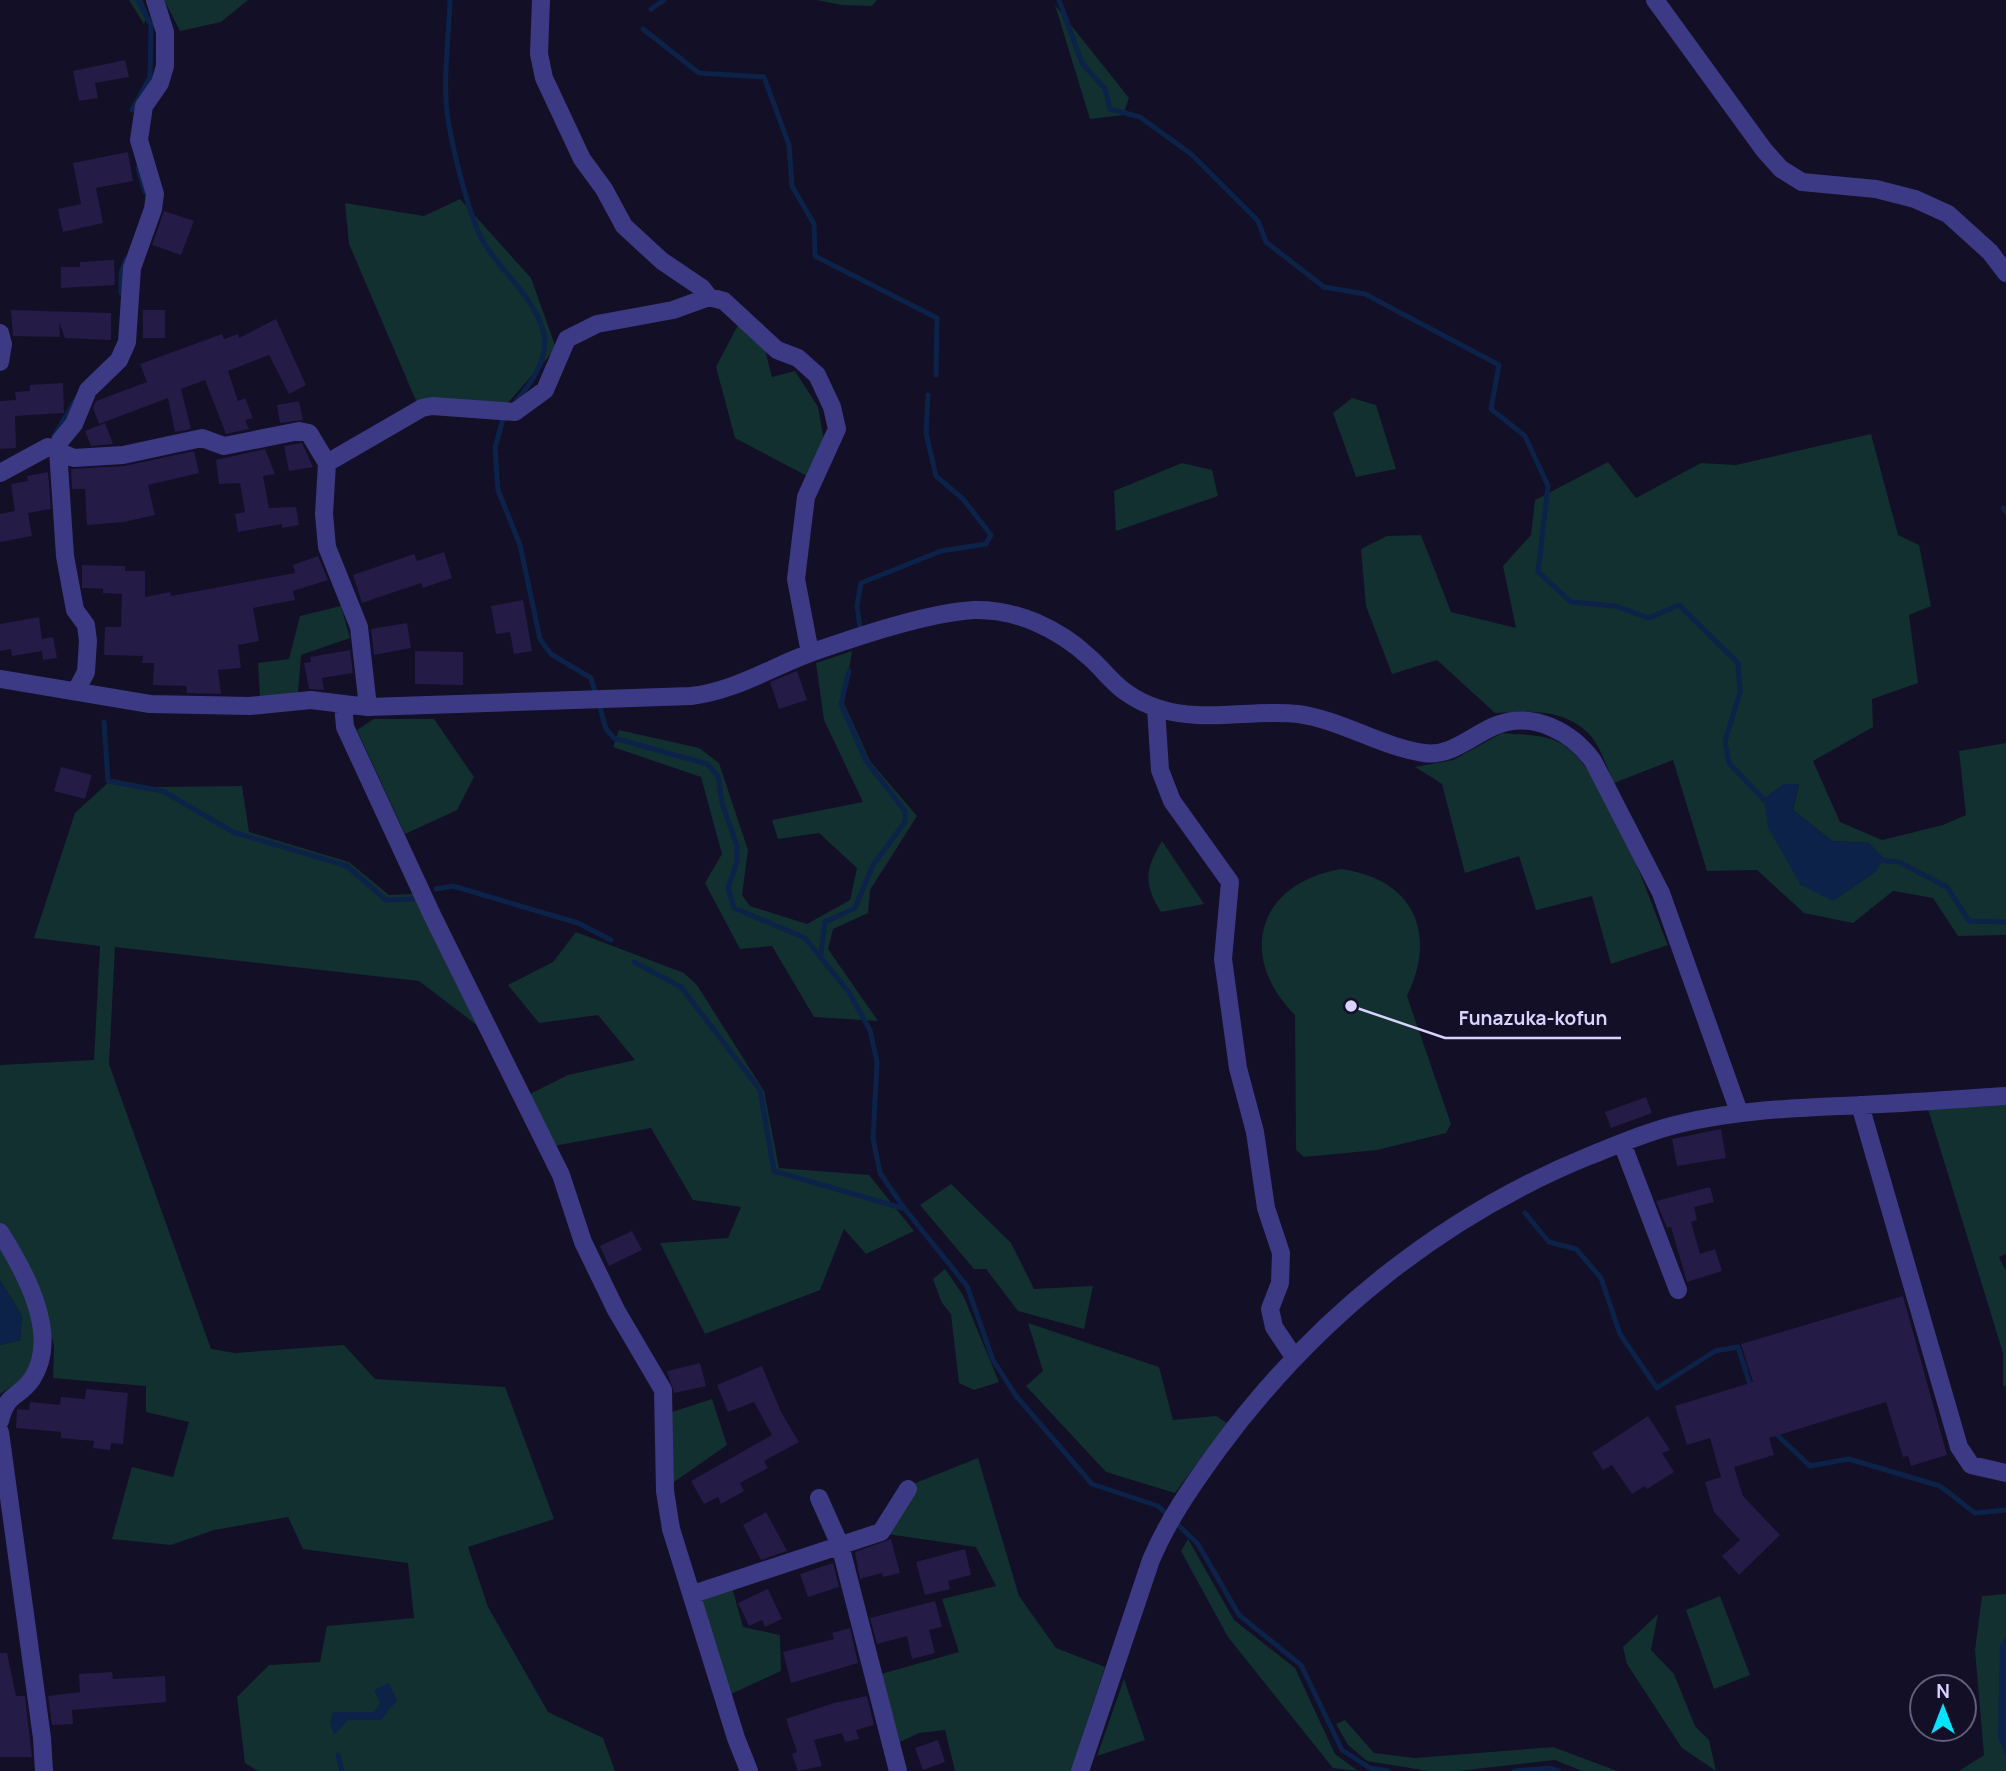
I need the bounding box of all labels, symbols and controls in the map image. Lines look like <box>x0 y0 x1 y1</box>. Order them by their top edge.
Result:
callout: Funazuka-kofun <box>1445 998 1621 1038</box>
text: Funazuka-kofun <box>1459 1005 1607 1031</box>
north arrow <box>1908 1673 1978 1743</box>
text: N <box>1936 1678 1950 1704</box>

